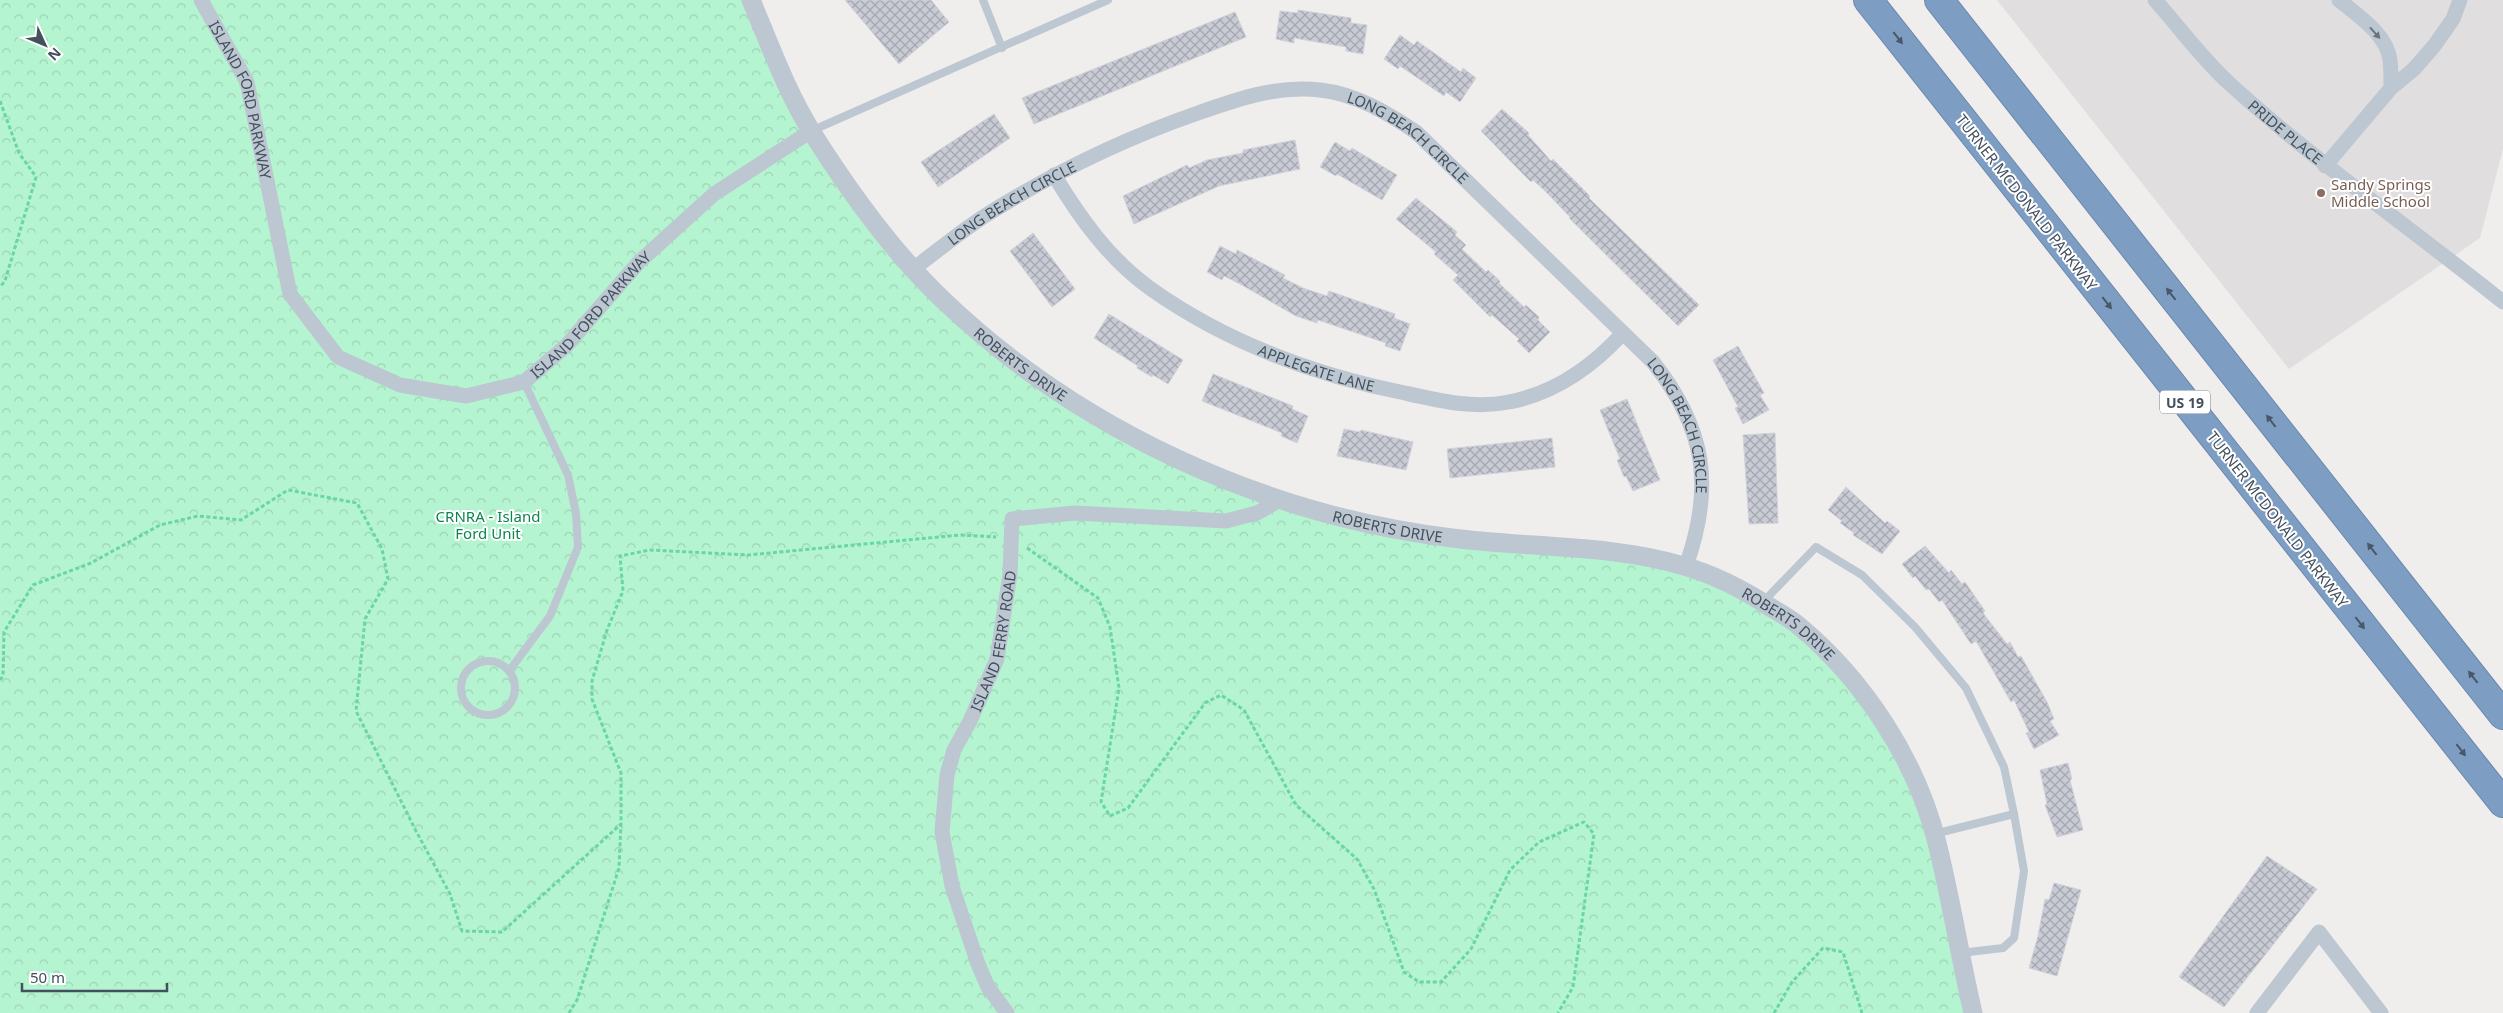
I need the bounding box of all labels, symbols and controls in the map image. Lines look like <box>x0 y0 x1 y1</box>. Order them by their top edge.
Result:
street label: ISLAND FORD PARKWAY <box>205 17 277 181</box>
north arrow <box>20 20 70 70</box>
one-way arrow <box>2369 26 2381 38</box>
one-way arrow <box>1892 31 1903 44</box>
text: N <box>44 44 66 65</box>
street label: LONG BEACH CIRCLE <box>1345 87 1473 188</box>
street label: PRIDE PLACE <box>2244 95 2327 168</box>
street label: TURNER MCDONALD PARKWAY <box>1952 110 2102 294</box>
street label: LONG BEACH CIRCLE <box>943 156 1079 249</box>
place label: Sandy Springs Middle School <box>2331 174 2431 211</box>
marker: Sandy Springs Middle School <box>2315 187 2327 199</box>
street label: ISLAND FORD PARKWAY <box>526 246 655 382</box>
one-way arrow <box>2165 288 2176 301</box>
one-way arrow <box>2102 296 2113 309</box>
street label: ROBERTS DRIVE <box>970 322 1071 405</box>
street label: APPLEGATE LANE <box>1255 339 1377 396</box>
street label: LONG BEACH CIRCLE <box>1643 353 1712 494</box>
road number: US 19 <box>2160 391 2210 414</box>
one-way arrow <box>2266 415 2277 428</box>
street label: TURNER MCDONALD PARKWAY <box>2203 427 2353 611</box>
street label: ROBERTS DRIVE <box>1330 505 1444 547</box>
park label: CRNRA - Island Ford Unit <box>436 506 540 543</box>
one-way arrow <box>2367 542 2377 556</box>
street label: ISLAND FERRY ROAD <box>965 569 1020 714</box>
street label: ROBERTS DRIVE <box>1738 582 1840 664</box>
one-way arrow <box>2355 616 2365 629</box>
one-way arrow <box>2467 670 2478 683</box>
one-way arrow <box>2455 743 2466 756</box>
scale bar <box>22 960 168 992</box>
text: 50 m <box>30 967 65 987</box>

